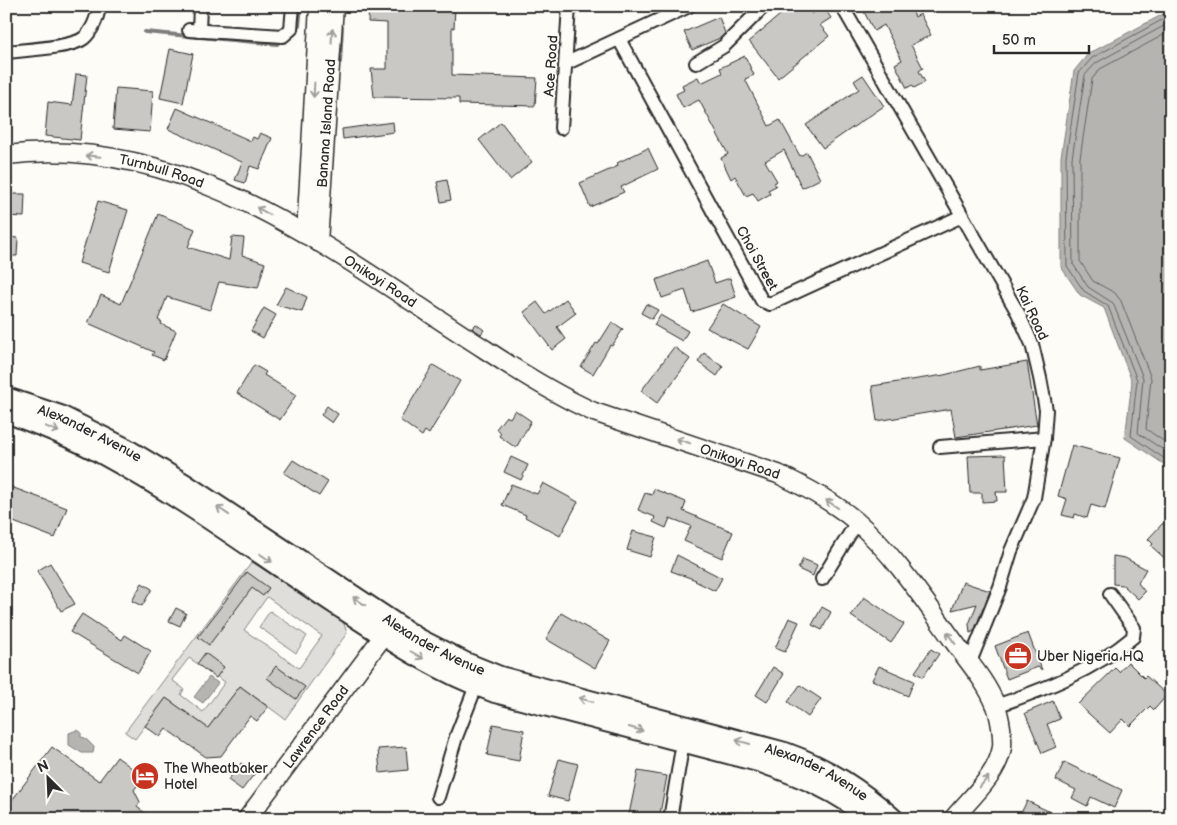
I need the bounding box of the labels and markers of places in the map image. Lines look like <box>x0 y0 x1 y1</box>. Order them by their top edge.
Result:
office icon: Uber Nigeria HQ <box>1003 641 1033 671</box>
place label: Uber Nigeria HQ <box>1037 648 1144 665</box>
place label: The Wheatbaker Hotel <box>164 760 269 793</box>
hotel icon: The Wheatbaker Hotel <box>130 761 160 791</box>

